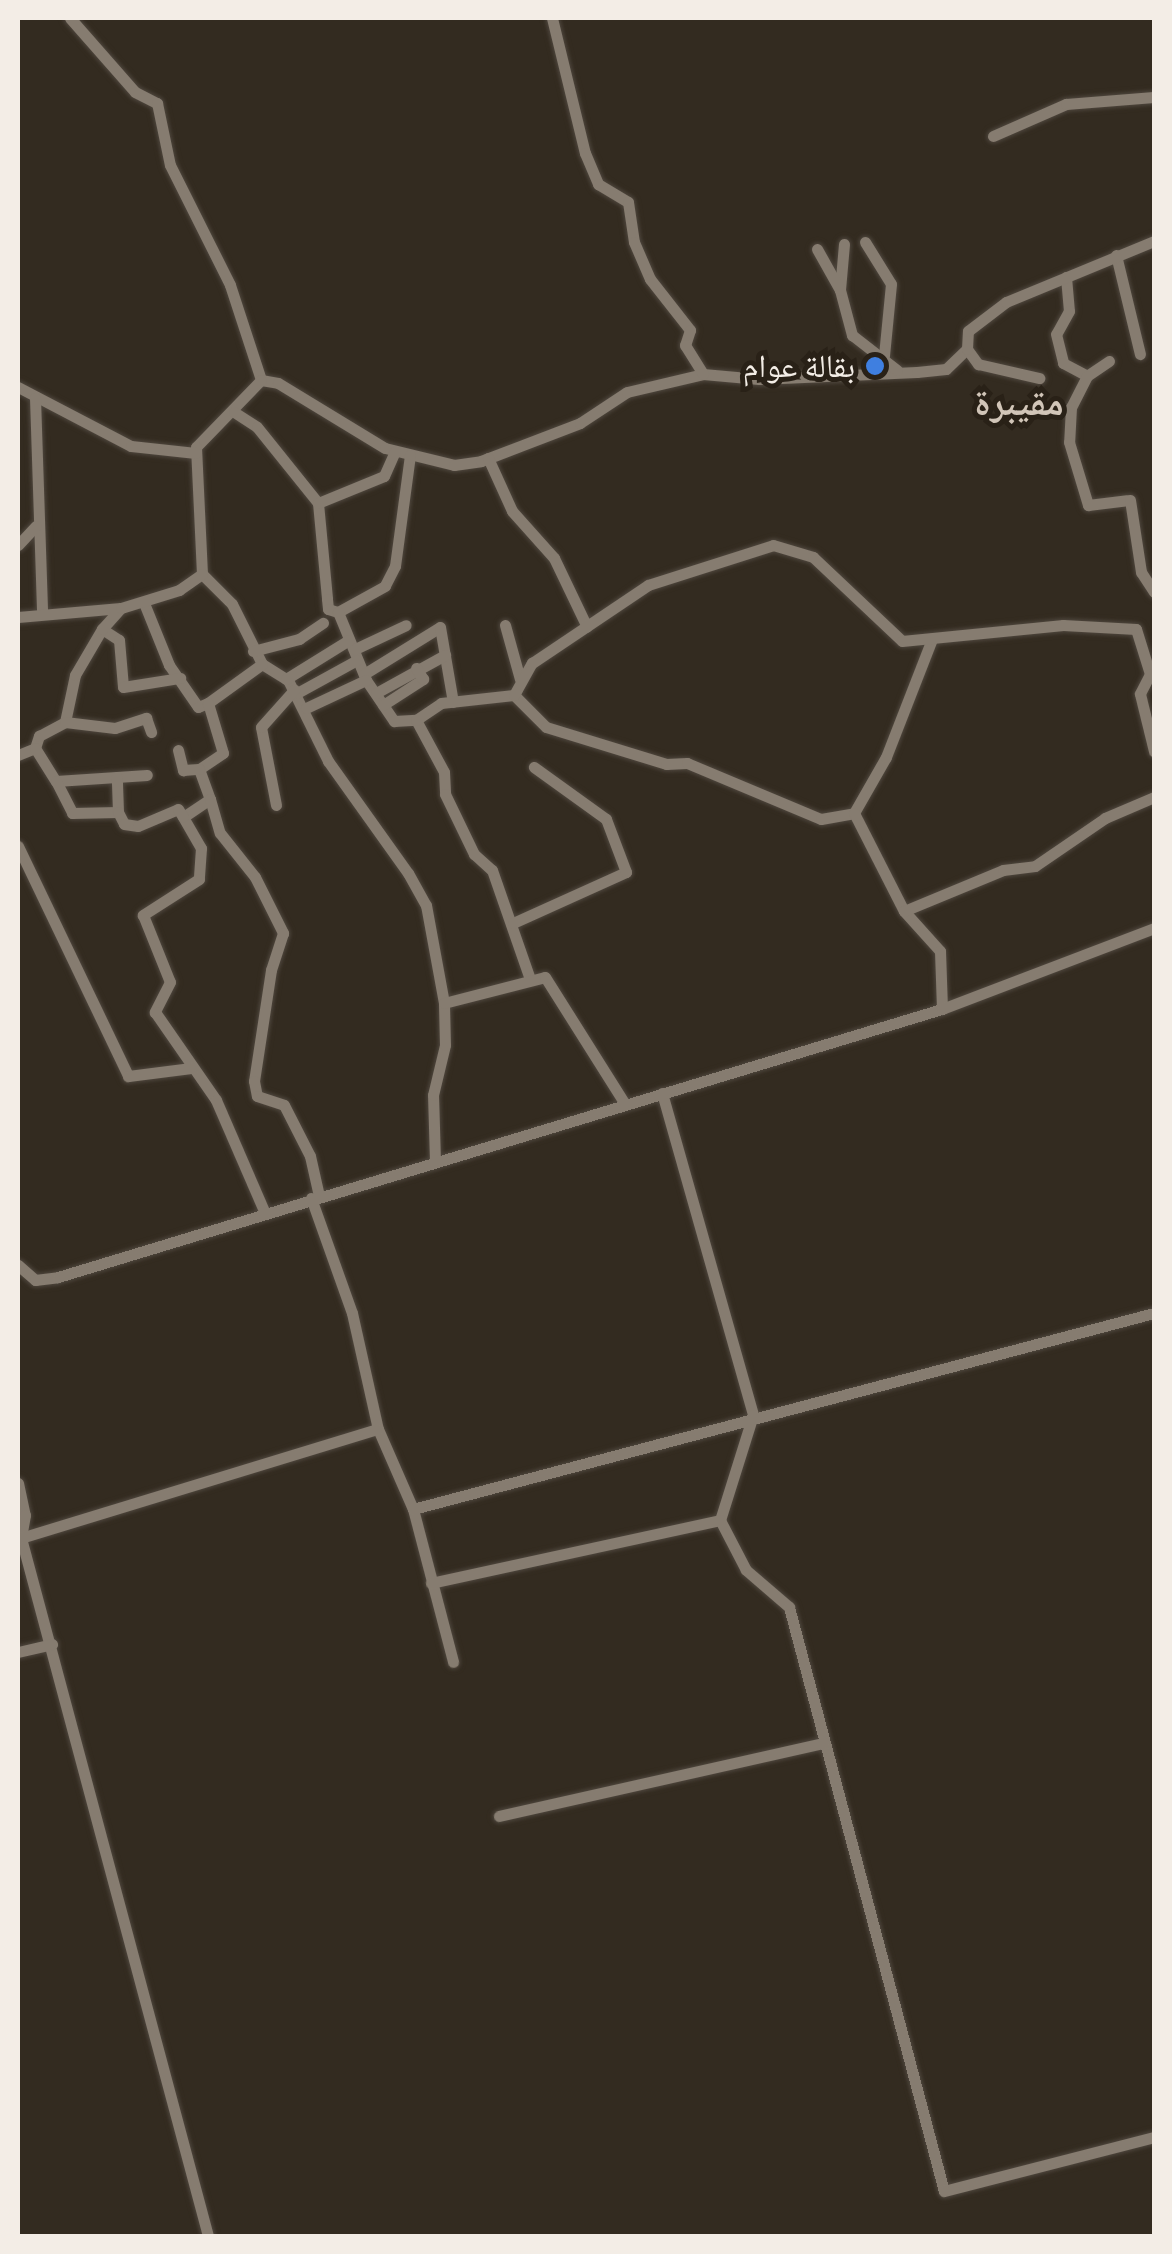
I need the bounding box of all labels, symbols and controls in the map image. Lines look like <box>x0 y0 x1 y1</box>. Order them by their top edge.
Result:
place label: بقالة عوام <box>743 347 855 385</box>
marker: بقالة عوام <box>864 355 886 377</box>
district label: مقيبرة <box>974 379 1064 425</box>

